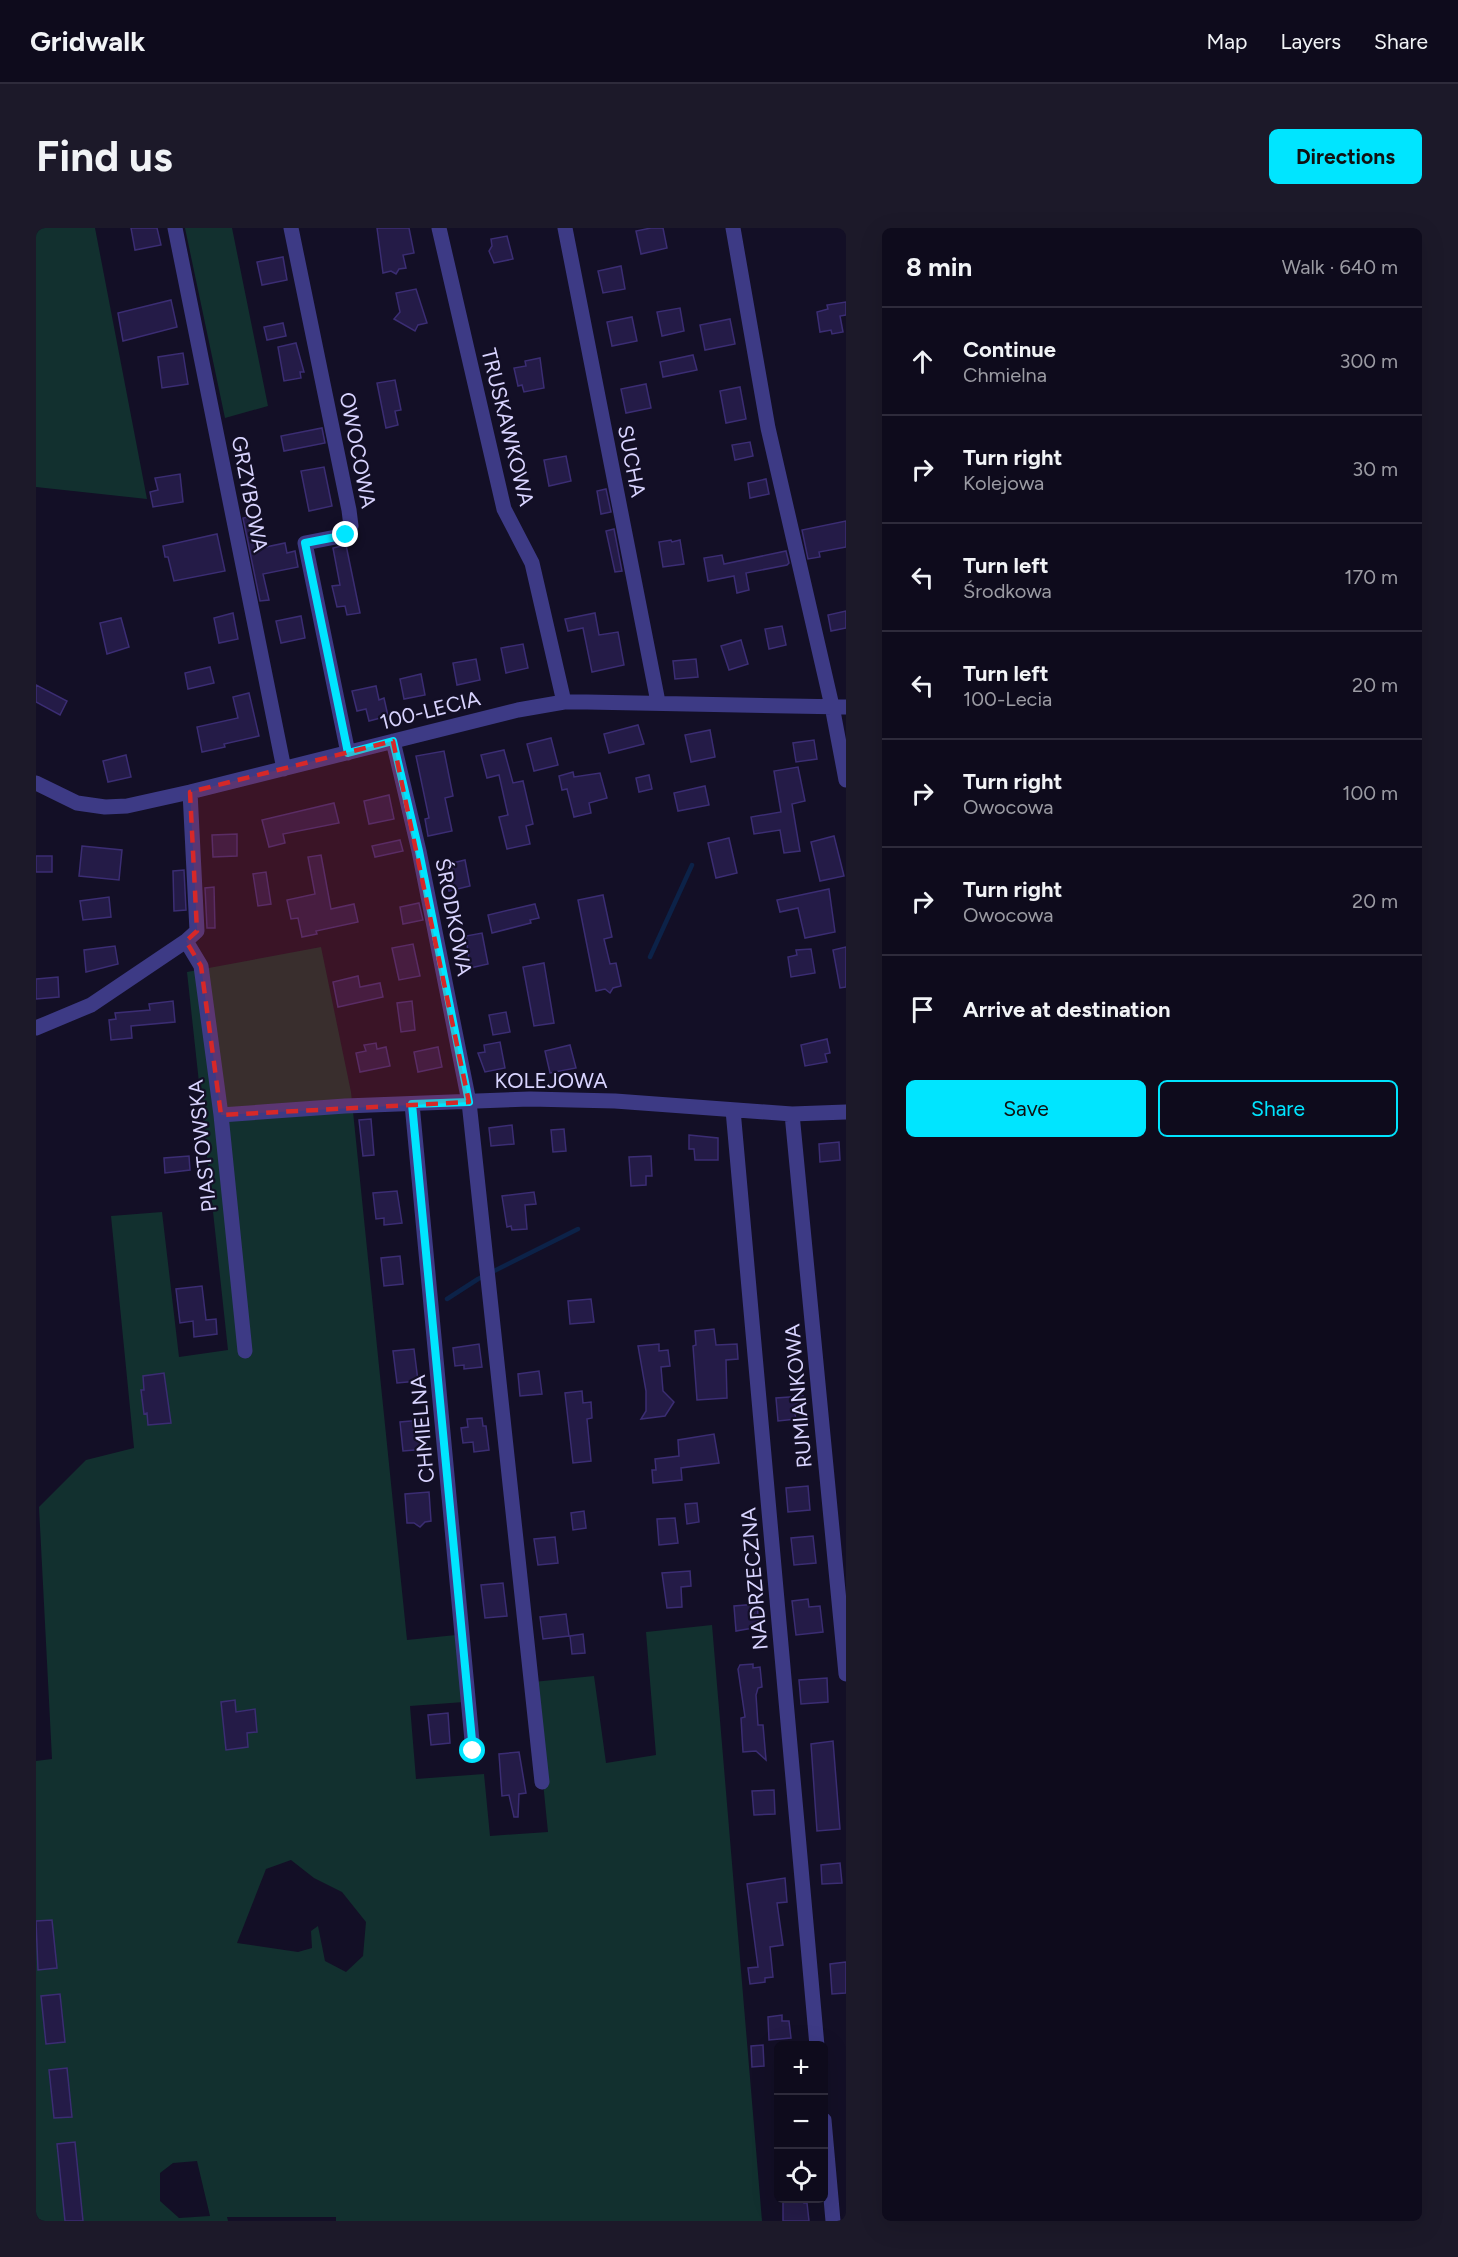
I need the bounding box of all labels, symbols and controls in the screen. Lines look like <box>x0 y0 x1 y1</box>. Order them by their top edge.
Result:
text: Gridwalk <box>30 24 145 58</box>
text: Map <box>1207 29 1247 54</box>
text: Layers <box>1280 29 1341 54</box>
text: Share <box>1374 29 1428 54</box>
button: Directions <box>1269 129 1422 184</box>
text: Find us <box>36 131 173 182</box>
text: 8 min <box>906 251 972 283</box>
text: Walk · 640 m <box>1282 255 1398 279</box>
text: Continue <box>963 336 1056 363</box>
icon: ahead <box>906 345 939 378</box>
street label: TRUSKAWKOWA <box>476 346 540 508</box>
text: 300 m <box>1340 349 1398 373</box>
text: Chmielna <box>963 363 1047 387</box>
street label: OWOCOWA <box>335 390 381 510</box>
street label: SUCHA <box>613 423 651 499</box>
street label: GRZYBOWA <box>226 434 274 554</box>
text: Turn right <box>963 444 1062 471</box>
icon: right <box>906 453 939 486</box>
text: 30 m <box>1352 457 1398 481</box>
text: Kolejowa <box>963 471 1044 495</box>
route end <box>332 521 358 547</box>
text: Turn left <box>963 552 1049 579</box>
icon: left <box>906 561 939 594</box>
text: 170 m <box>1344 565 1398 589</box>
text: Środkowa <box>963 579 1052 603</box>
text: Turn left <box>963 660 1049 687</box>
icon: left <box>906 669 939 702</box>
text: 20 m <box>1352 673 1398 697</box>
street label: 100-LECIA <box>377 685 483 735</box>
text: 100-Lecia <box>963 687 1052 711</box>
text: Turn right <box>963 768 1062 795</box>
icon: right <box>906 777 939 810</box>
text: 100 m <box>1342 781 1398 805</box>
text: Owocowa <box>963 795 1053 819</box>
street label: ŚRODKOWA <box>430 856 478 978</box>
text: Turn right <box>963 876 1062 903</box>
icon: right <box>906 885 939 918</box>
text: 20 m <box>1352 889 1398 913</box>
text: Owocowa <box>963 903 1053 927</box>
icon: arrive <box>906 993 939 1026</box>
text: Arrive at destination <box>963 996 1171 1023</box>
street label: KOLEJOWA <box>494 1068 608 1093</box>
street label: PIASTOWSKA <box>183 1079 221 1213</box>
button: Save <box>906 1080 1146 1137</box>
button: Share <box>1158 1080 1398 1137</box>
street label: RUMIANKOWA <box>779 1323 817 1469</box>
street label: CHMIELNA <box>405 1374 439 1484</box>
street label: NADRZECZNA <box>735 1507 773 1651</box>
route start <box>459 1737 485 1763</box>
map controls <box>774 2041 828 2203</box>
button: + <box>774 2041 828 2095</box>
button: − <box>774 2095 828 2149</box>
button: locate <box>774 2149 828 2203</box>

